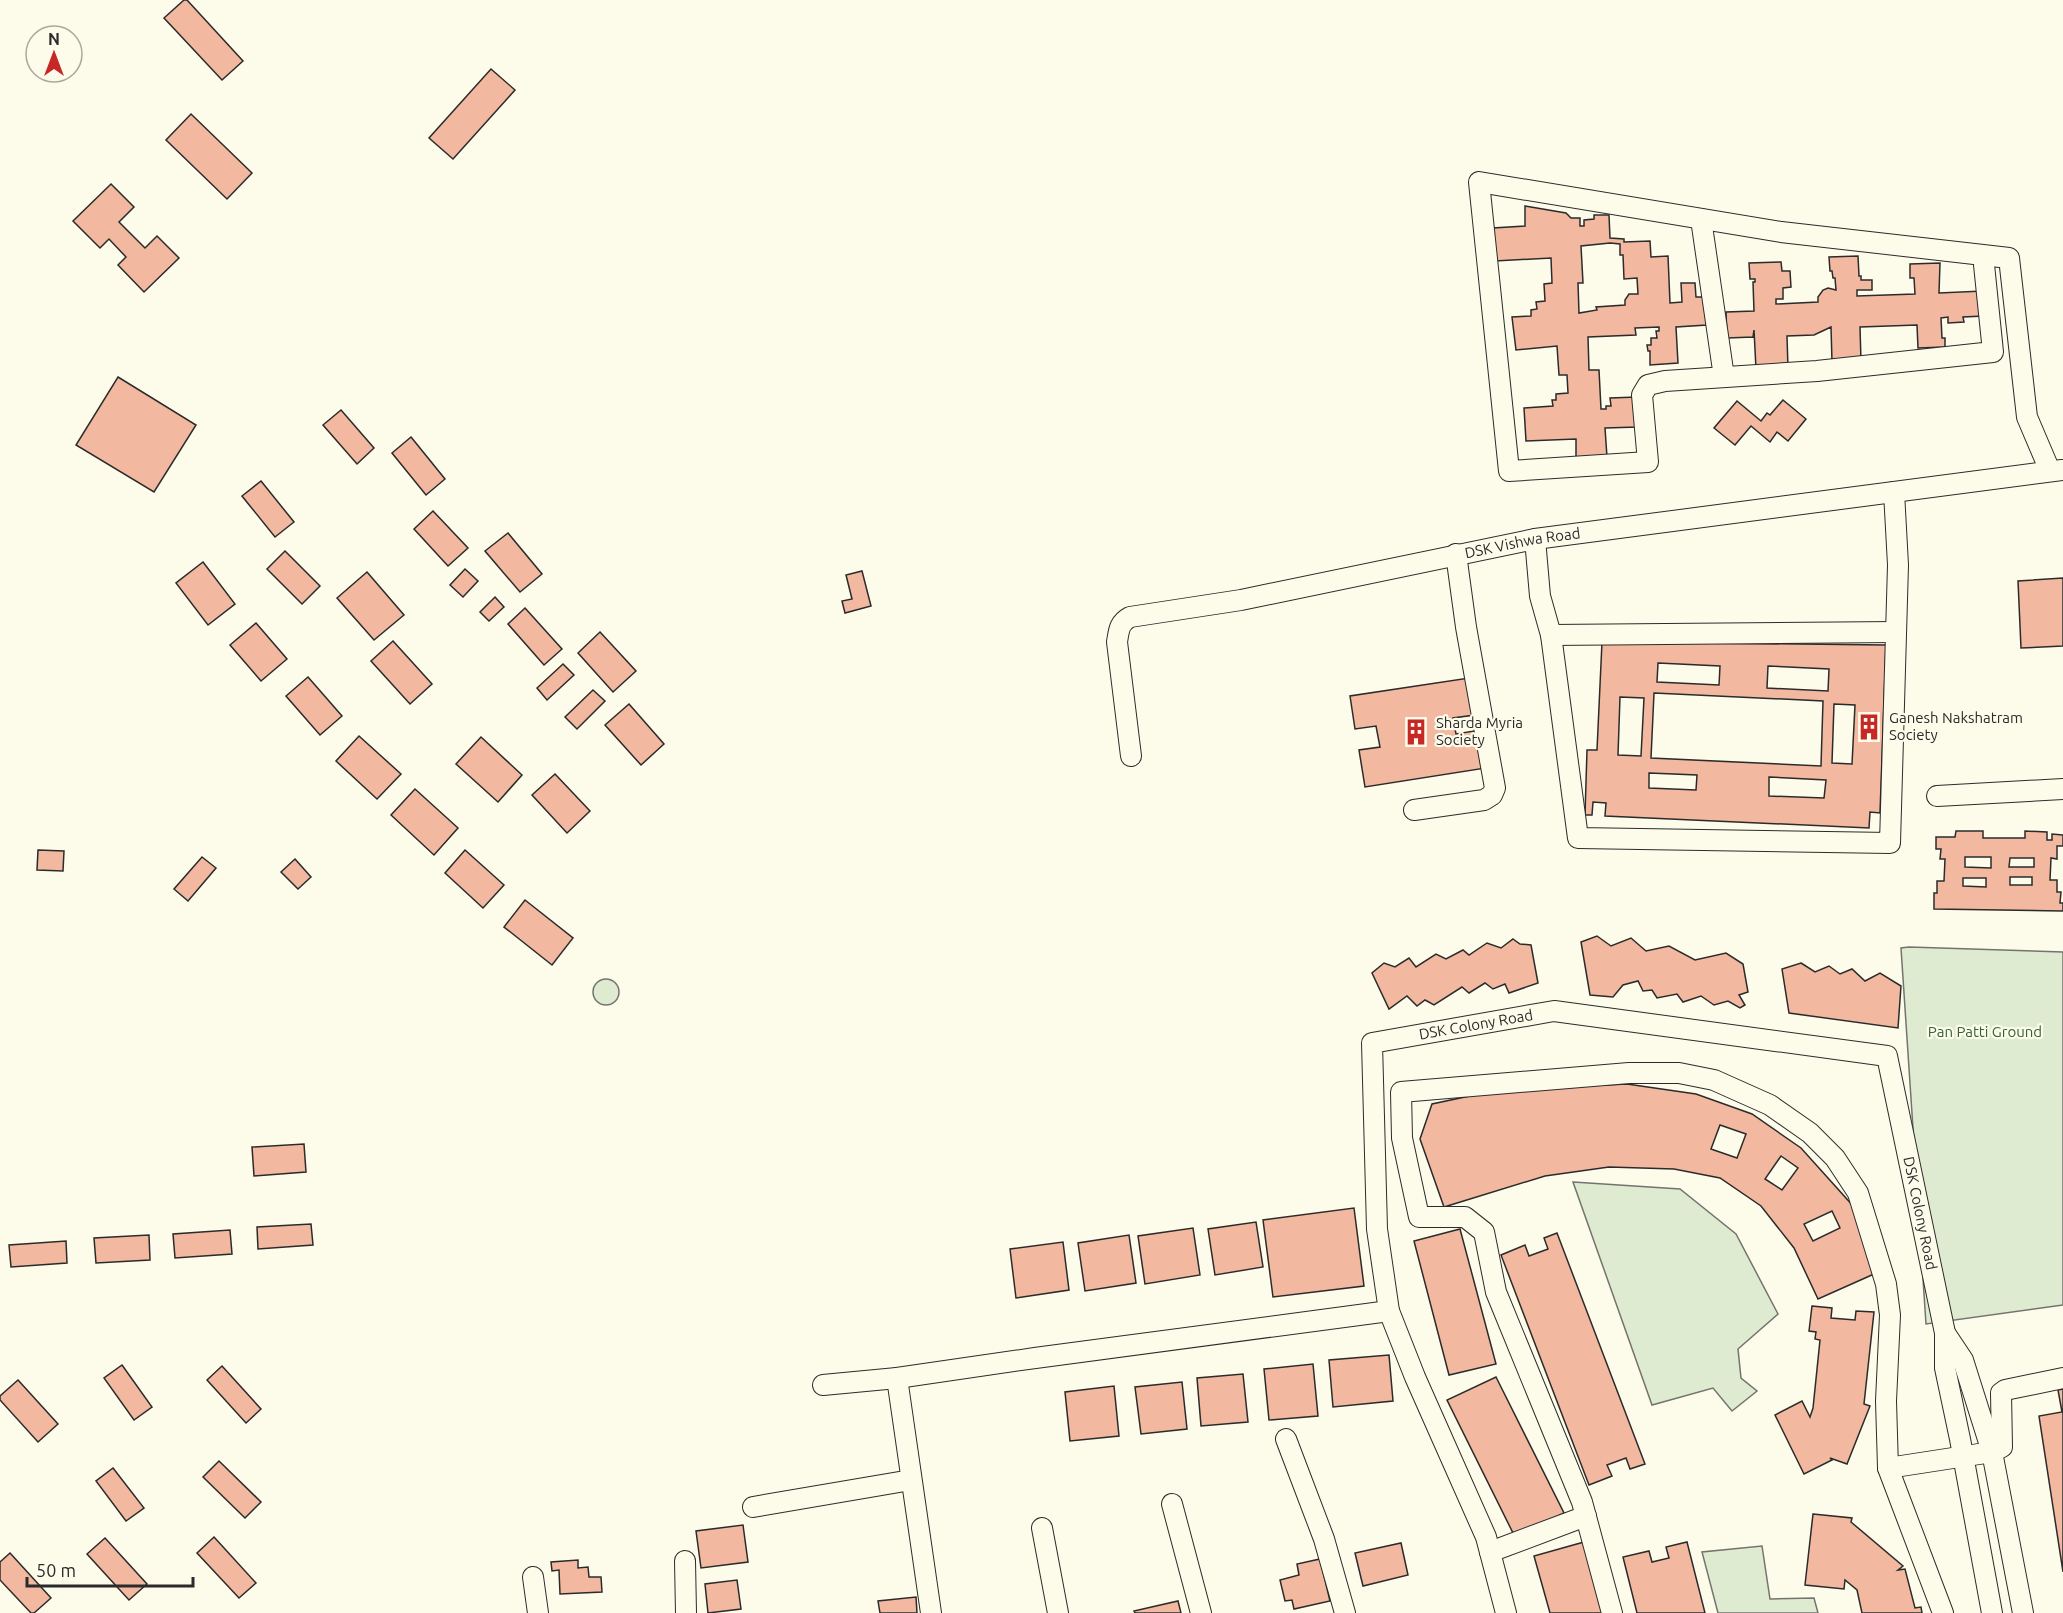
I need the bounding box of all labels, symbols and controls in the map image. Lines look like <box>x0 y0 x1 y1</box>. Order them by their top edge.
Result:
north arrow <box>24 24 84 84</box>
text: N <box>48 30 60 48</box>
street label: DSK Vishwa Road <box>1463 524 1581 561</box>
place label: Ganesh Nakshatram Society <box>1889 709 2023 743</box>
building icon: Ganesh Nakshatram Society <box>1854 712 1884 742</box>
place label: Sharda Myria Society <box>1436 714 1523 748</box>
building icon: Sharda Myria Society <box>1401 717 1431 747</box>
street label: DSK Colony Road <box>1417 1006 1534 1043</box>
park label: Pan Patti Ground <box>1928 1023 2042 1040</box>
street label: DSK Colony Road <box>1900 1155 1941 1271</box>
scale bar <box>27 1550 194 1588</box>
text: 50 m <box>36 1560 76 1580</box>

